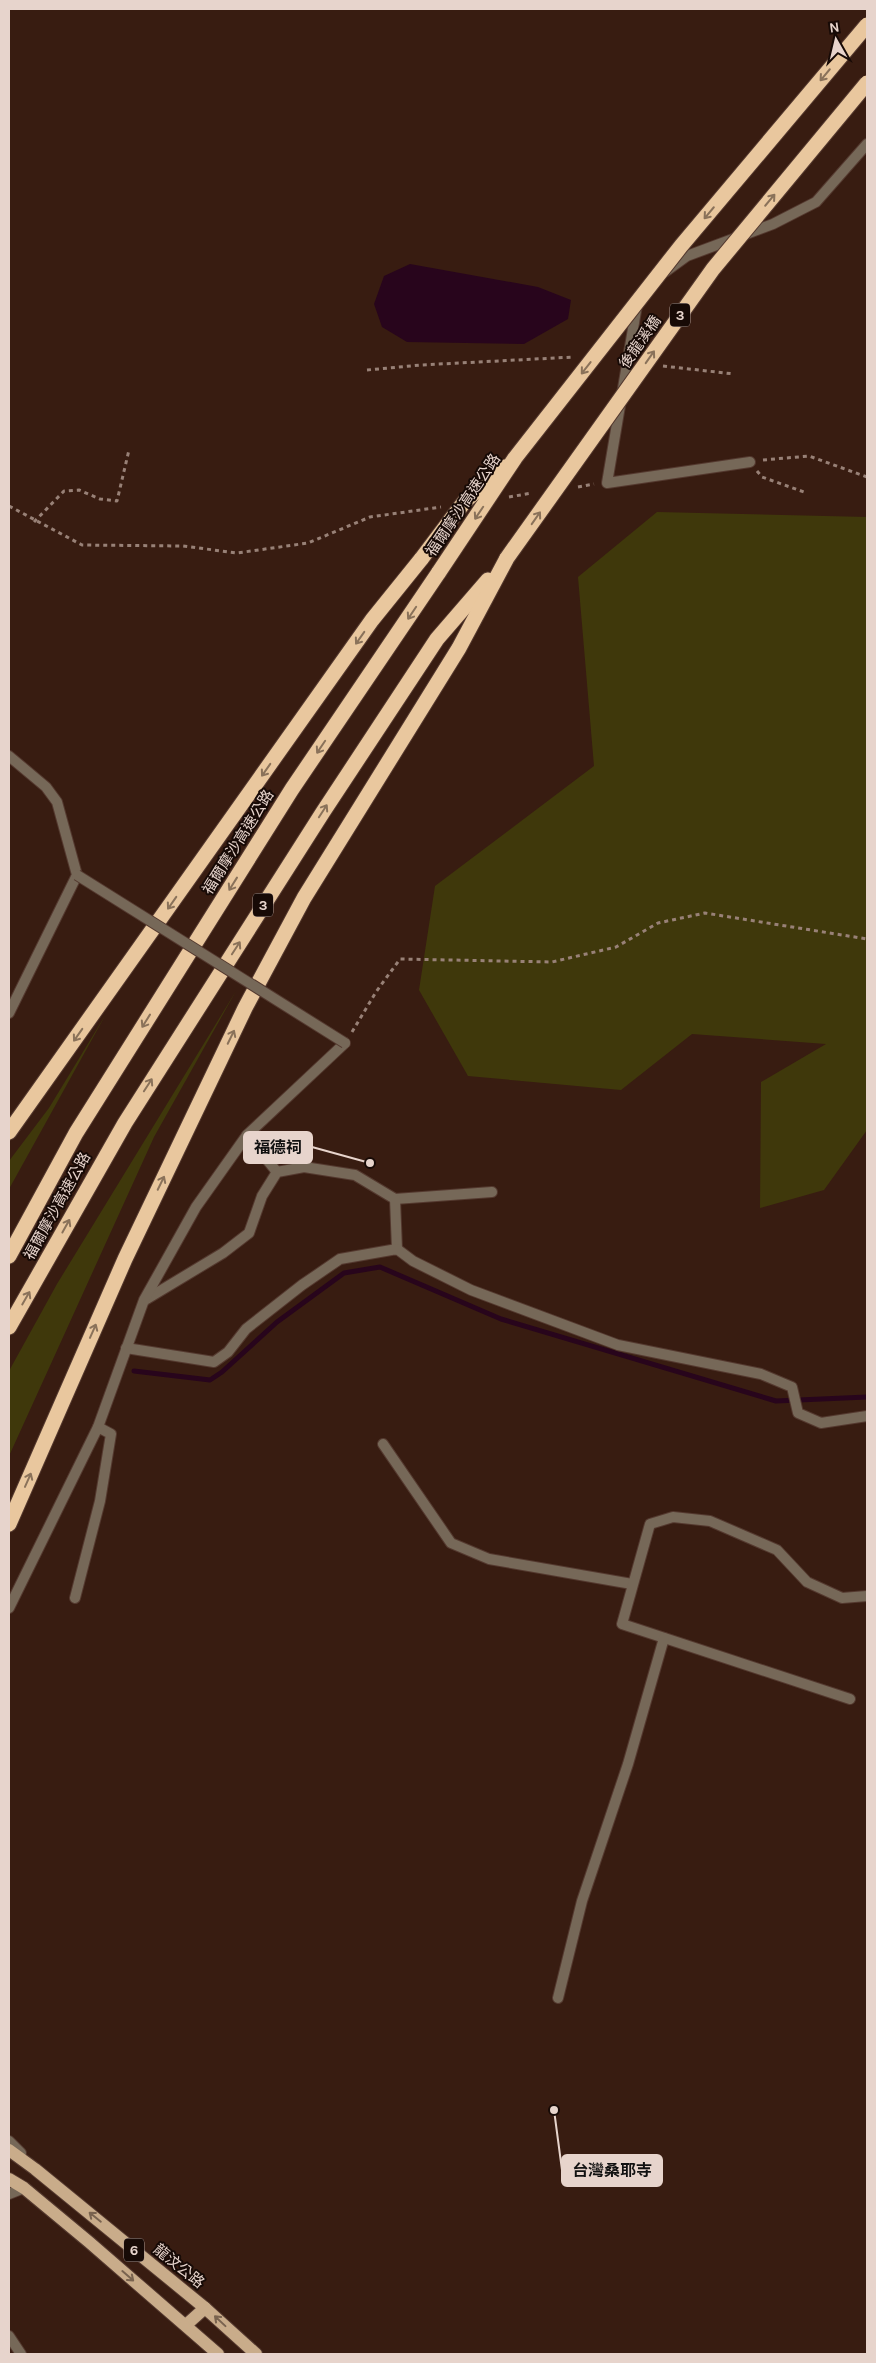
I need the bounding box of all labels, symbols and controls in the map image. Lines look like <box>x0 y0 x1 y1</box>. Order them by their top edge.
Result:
north arrow <box>811 15 861 65</box>
text: N <box>828 19 840 37</box>
one-way arrow <box>819 69 830 82</box>
one-way arrow <box>764 194 776 207</box>
one-way arrow <box>703 206 714 219</box>
road number: 3 <box>670 304 690 326</box>
street label: 後龍溪橋 <box>615 312 665 372</box>
one-way arrow <box>645 350 655 364</box>
one-way arrow <box>581 361 591 375</box>
street label: 福爾摩沙高速公路 <box>422 450 504 560</box>
one-way arrow <box>473 506 483 520</box>
one-way arrow <box>531 511 541 525</box>
one-way arrow <box>407 605 417 619</box>
one-way arrow <box>355 631 365 645</box>
one-way arrow <box>316 740 326 754</box>
one-way arrow <box>260 763 271 776</box>
street label: 福爾摩沙高速公路 <box>199 786 277 898</box>
one-way arrow <box>318 805 328 819</box>
one-way arrow <box>227 876 237 890</box>
road number: 3 <box>253 894 273 916</box>
one-way arrow <box>166 896 177 909</box>
one-way arrow <box>231 942 241 956</box>
one-way arrow <box>141 1014 151 1028</box>
one-way arrow <box>72 1028 83 1042</box>
one-way arrow <box>227 1030 237 1045</box>
one-way arrow <box>144 1079 154 1093</box>
callout: 福德祠 <box>244 1132 312 1163</box>
text: 福德祠 <box>254 1138 302 1157</box>
street label: 福爾摩沙高速公路 <box>20 1149 94 1263</box>
one-way arrow <box>157 1176 166 1191</box>
one-way arrow <box>62 1219 72 1233</box>
one-way arrow <box>21 1291 31 1305</box>
one-way arrow <box>89 1324 99 1339</box>
one-way arrow <box>24 1473 34 1488</box>
callout: 台灣桑耶寺 <box>562 2155 662 2186</box>
text: 台灣桑耶寺 <box>572 2161 652 2180</box>
one-way arrow <box>89 2212 102 2223</box>
road number: 6 <box>124 2238 144 2262</box>
street label: 龍汶公路 <box>150 2240 208 2292</box>
one-way arrow <box>121 2270 134 2281</box>
one-way arrow <box>213 2315 226 2327</box>

